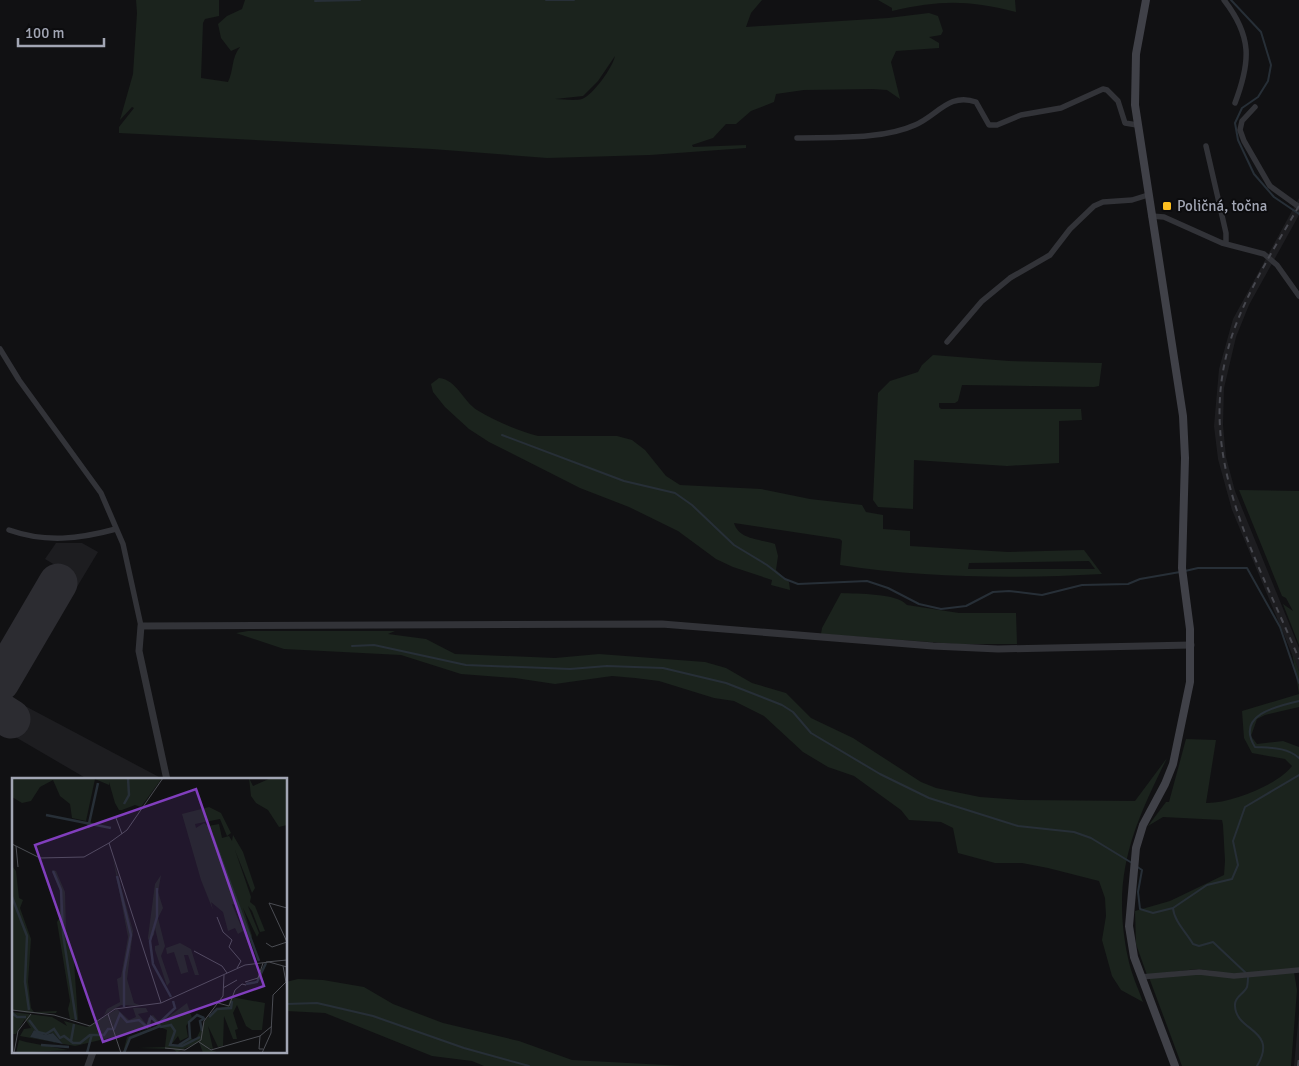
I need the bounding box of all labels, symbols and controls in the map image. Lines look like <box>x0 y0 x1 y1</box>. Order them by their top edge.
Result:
scale bar <box>18 15 104 47</box>
text: 100 m <box>25 24 65 42</box>
place label: Poličná, točna <box>1177 197 1267 215</box>
marker: Poličná, točna <box>1161 200 1173 212</box>
inset map <box>12 778 288 1054</box>

